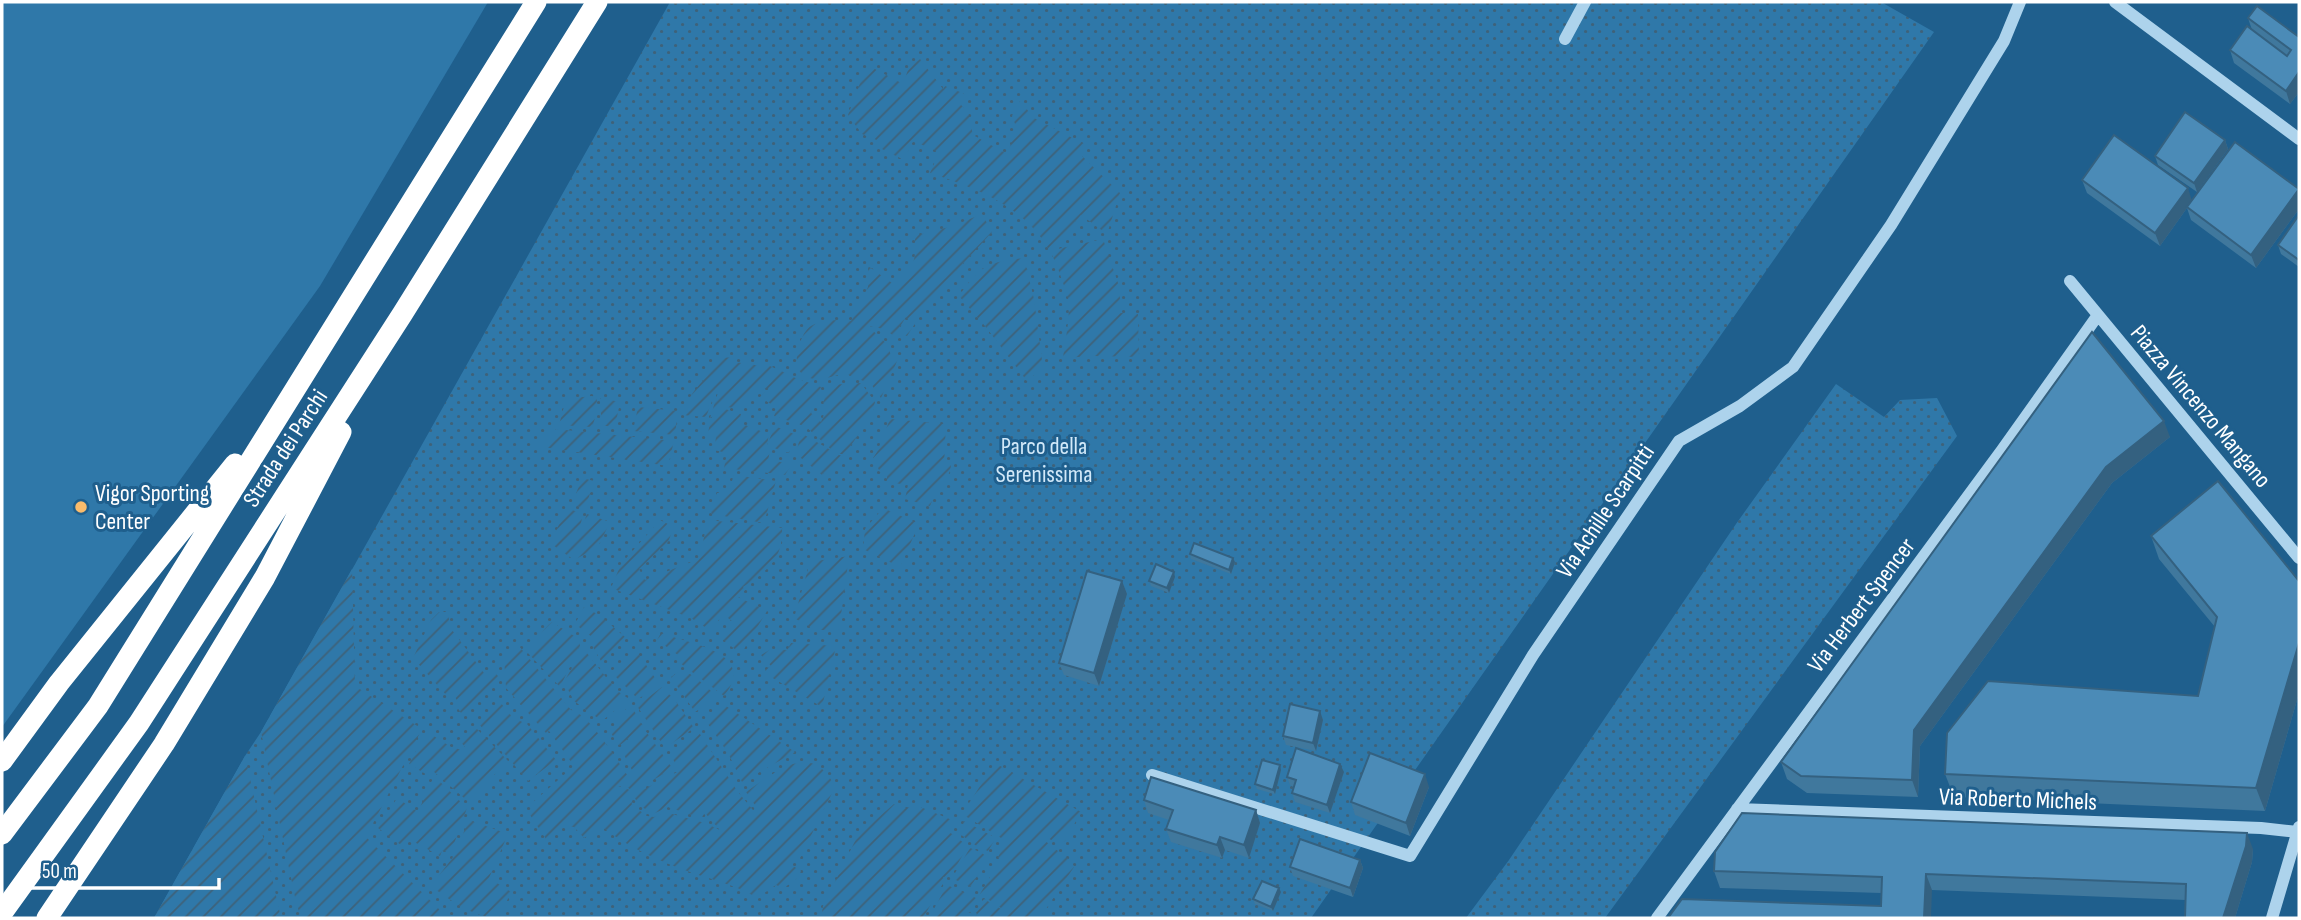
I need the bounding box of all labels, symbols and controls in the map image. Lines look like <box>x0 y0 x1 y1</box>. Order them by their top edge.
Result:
street label: Piazza Vincenzo Mangano <box>2124 319 2277 494</box>
street label: Strada dei Parchi <box>237 384 334 512</box>
park label: Parco della Serenissima <box>996 432 1092 489</box>
street label: Via Achille Scarpitti <box>1550 439 1661 584</box>
place label: Vigor Sporting Center <box>95 479 209 536</box>
marker: Vigor Sporting Center <box>73 499 89 515</box>
street label: Via Herbert Spencer <box>1801 532 1922 678</box>
street label: Via Roberto Michels <box>1938 782 2097 817</box>
scale bar <box>32 846 219 890</box>
text: 50 m <box>42 859 77 884</box>

